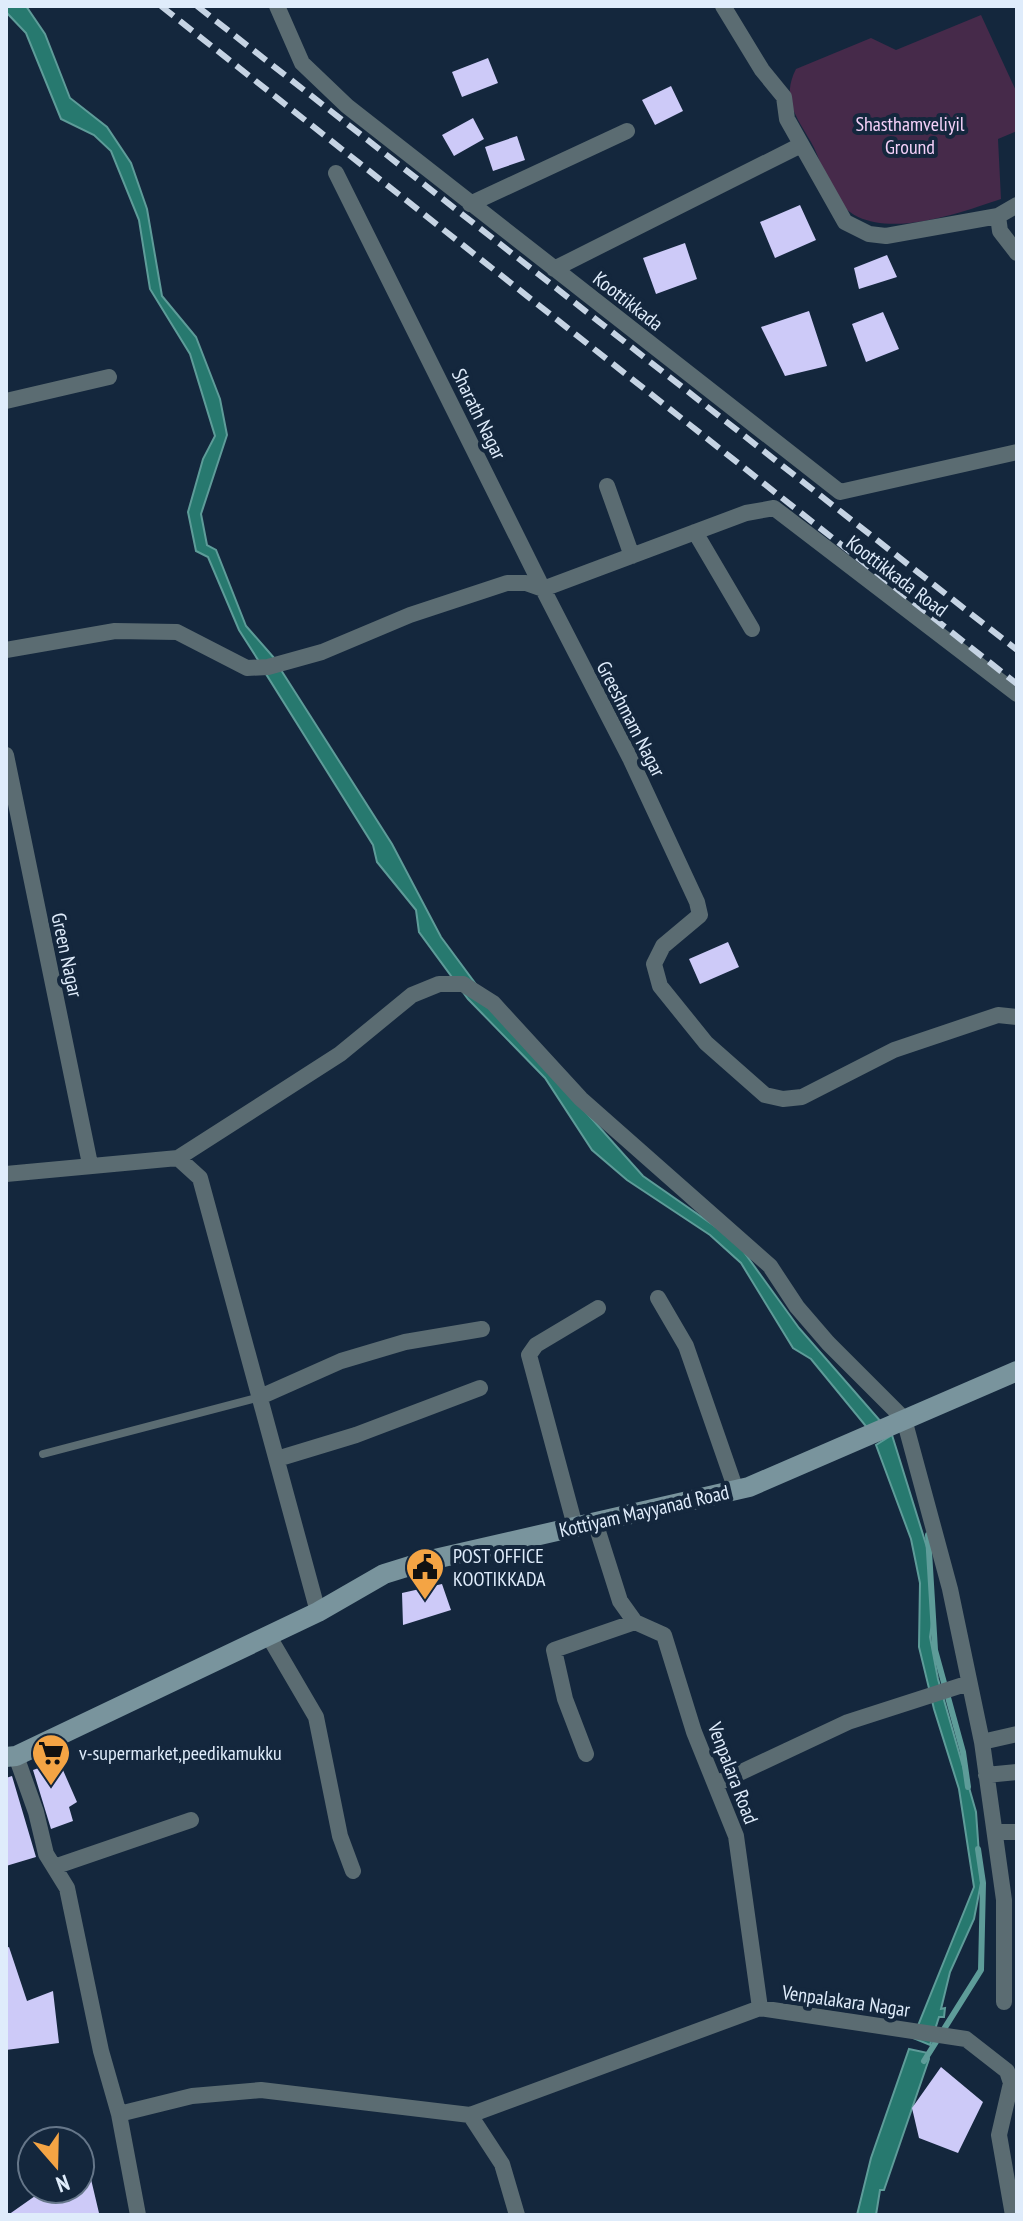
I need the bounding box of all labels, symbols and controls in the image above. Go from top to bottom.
park label: Shasthamveliyil Ground [856,111,965,160]
street label: Koottikkada [588,266,668,336]
street label: Sharath Nagar [446,364,512,464]
street label: Koottikkada Road [841,529,953,623]
street label: Greeshmam Nagar [591,657,672,782]
street label: Green Nagar [45,910,89,1000]
street label: Kottiyam Mayyanad Road [556,1479,732,1543]
place label: POST OFFICE KOOTIKKADA [453,1543,546,1592]
public building icon: POST OFFICE KOOTIKKADA [404,1546,446,1601]
street label: Venpalara Road [701,1718,764,1827]
supermarket icon: v-supermarket,peedikamukku [30,1732,72,1787]
place label: v-supermarket,peedikamukku [79,1740,282,1766]
street label: Venpalakara Nagar [779,1979,912,2023]
north arrow [16,2125,96,2205]
text: N [52,2169,73,2199]

